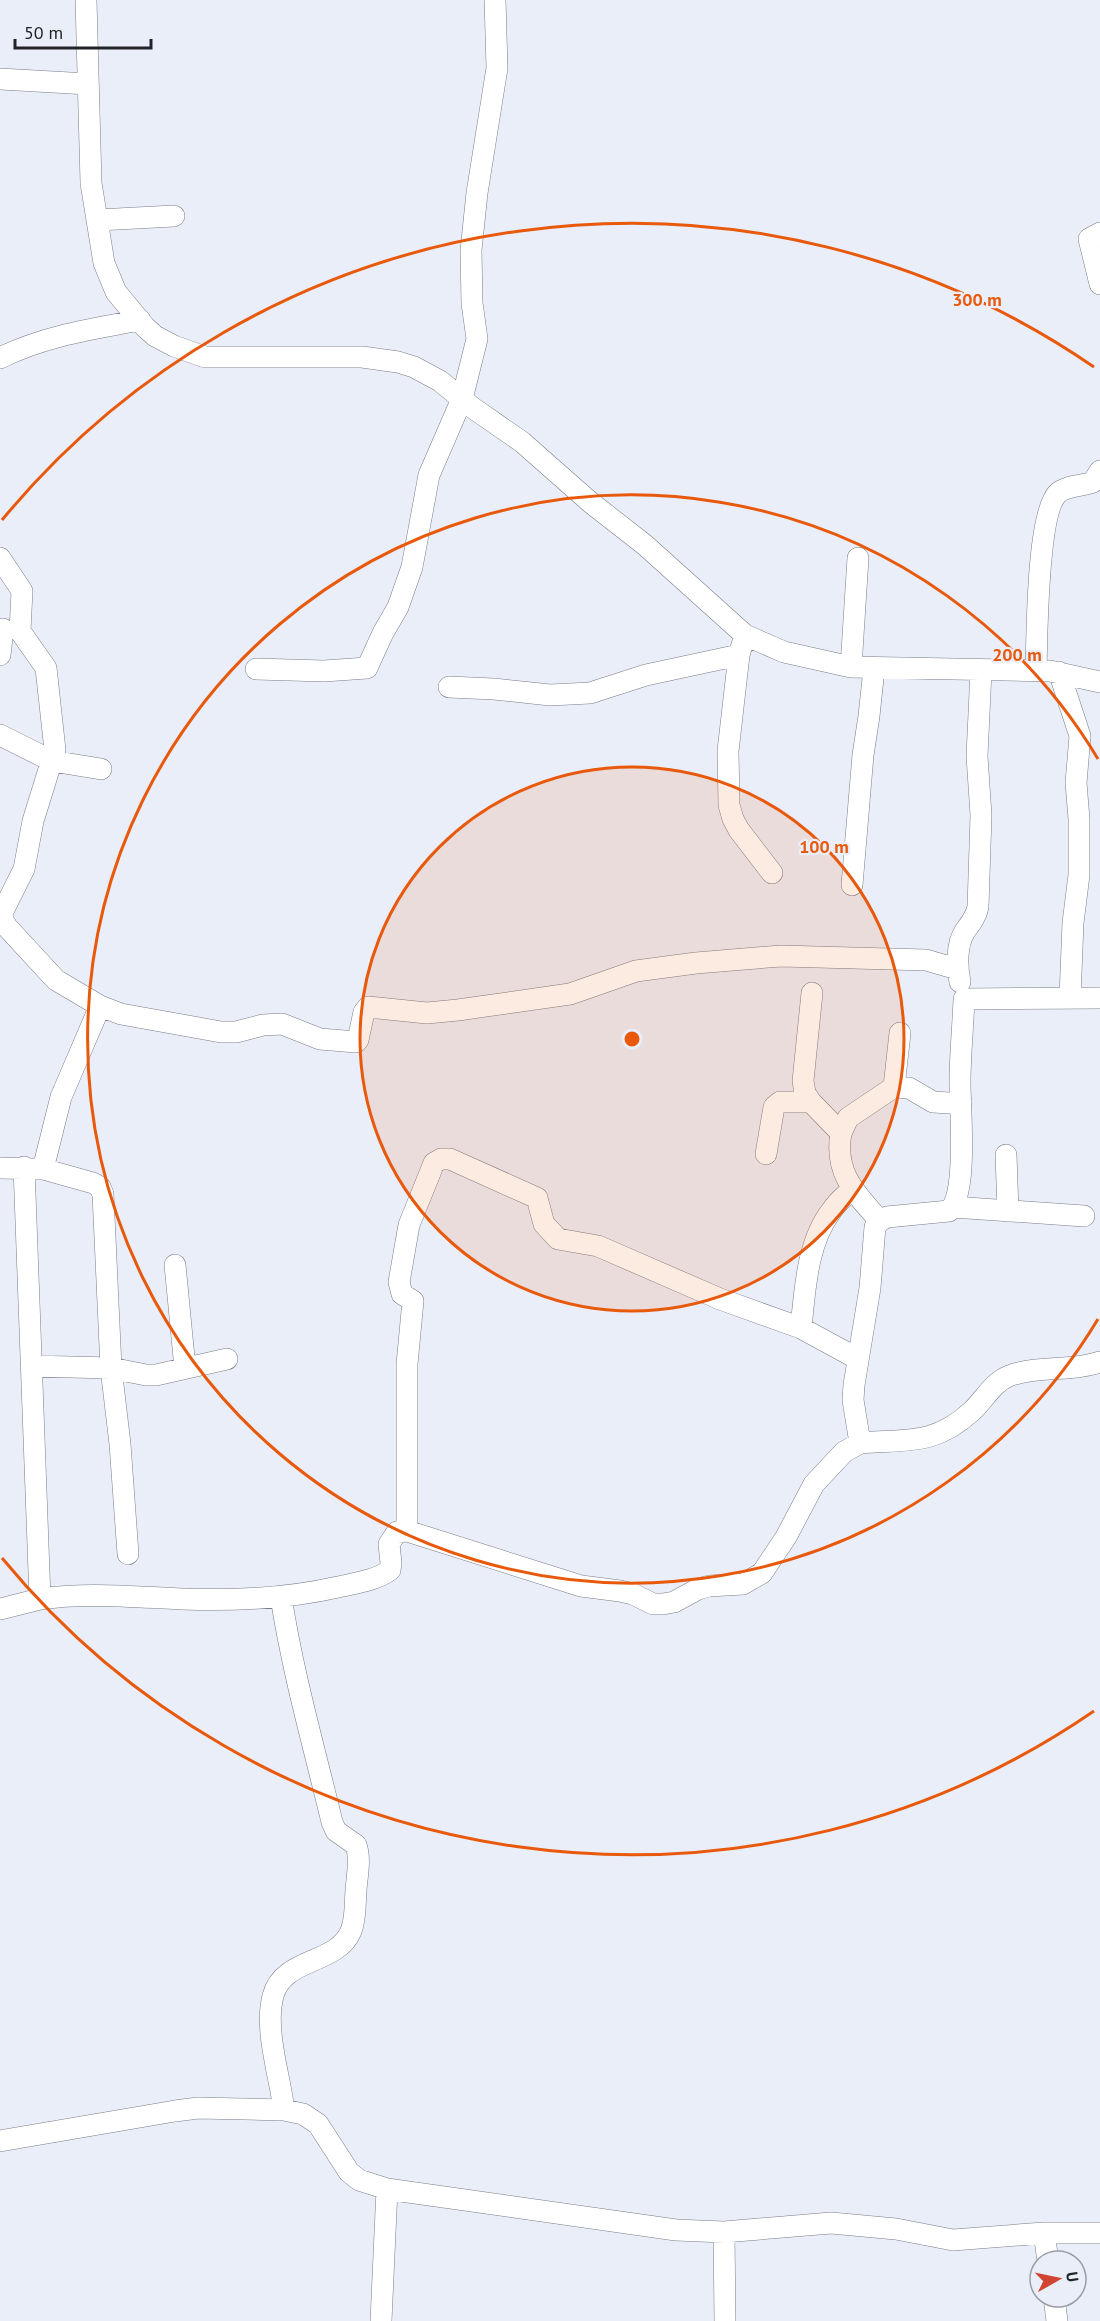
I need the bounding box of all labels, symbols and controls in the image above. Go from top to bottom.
scale bar [15,12,152,50]
text: 50 m [24,21,63,44]
text: 300 m [952,288,1002,311]
text: 200 m [992,643,1042,666]
text: 100 m [799,835,849,858]
centre of rings [622,1029,642,1049]
north arrow [1028,2249,1088,2309]
text: U [1062,2270,1083,2283]

